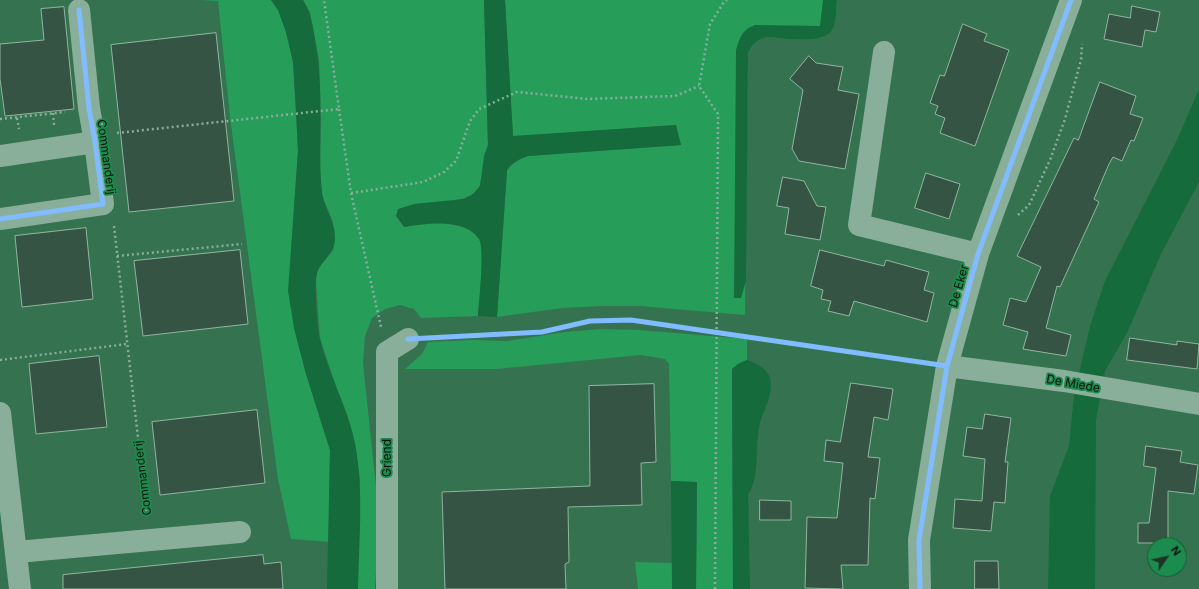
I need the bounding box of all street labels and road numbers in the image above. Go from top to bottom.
street label: Commanderij [94,119,118,195]
street label: De Eker [946,263,972,309]
street label: De Miede [1045,372,1101,396]
street label: Griend [380,439,394,477]
street label: Commanderij [131,440,155,516]

